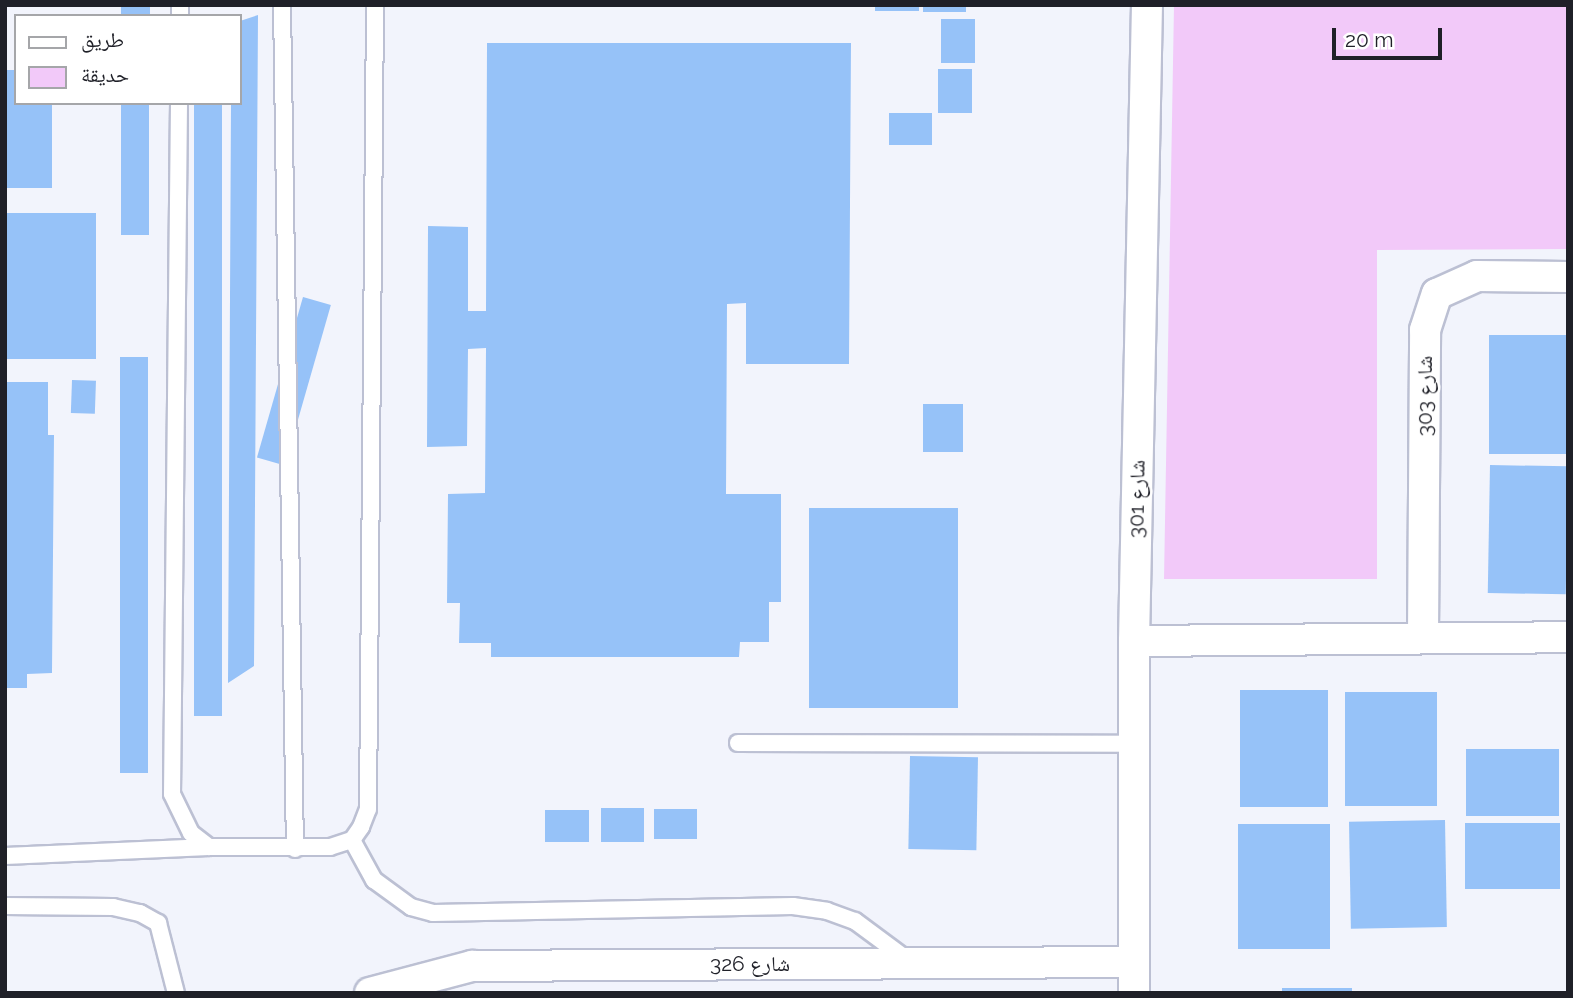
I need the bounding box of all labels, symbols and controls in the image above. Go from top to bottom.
legend [14,14,242,105]
scale bar [1335,14,1445,58]
text: طريق [81,27,124,52]
text: 20 m [1345,27,1393,52]
text: حديقة [81,62,129,87]
street label: شارع 303 [1412,356,1438,436]
street label: شارع 301 [1124,460,1150,538]
street label: شارع 326 [710,951,790,977]

